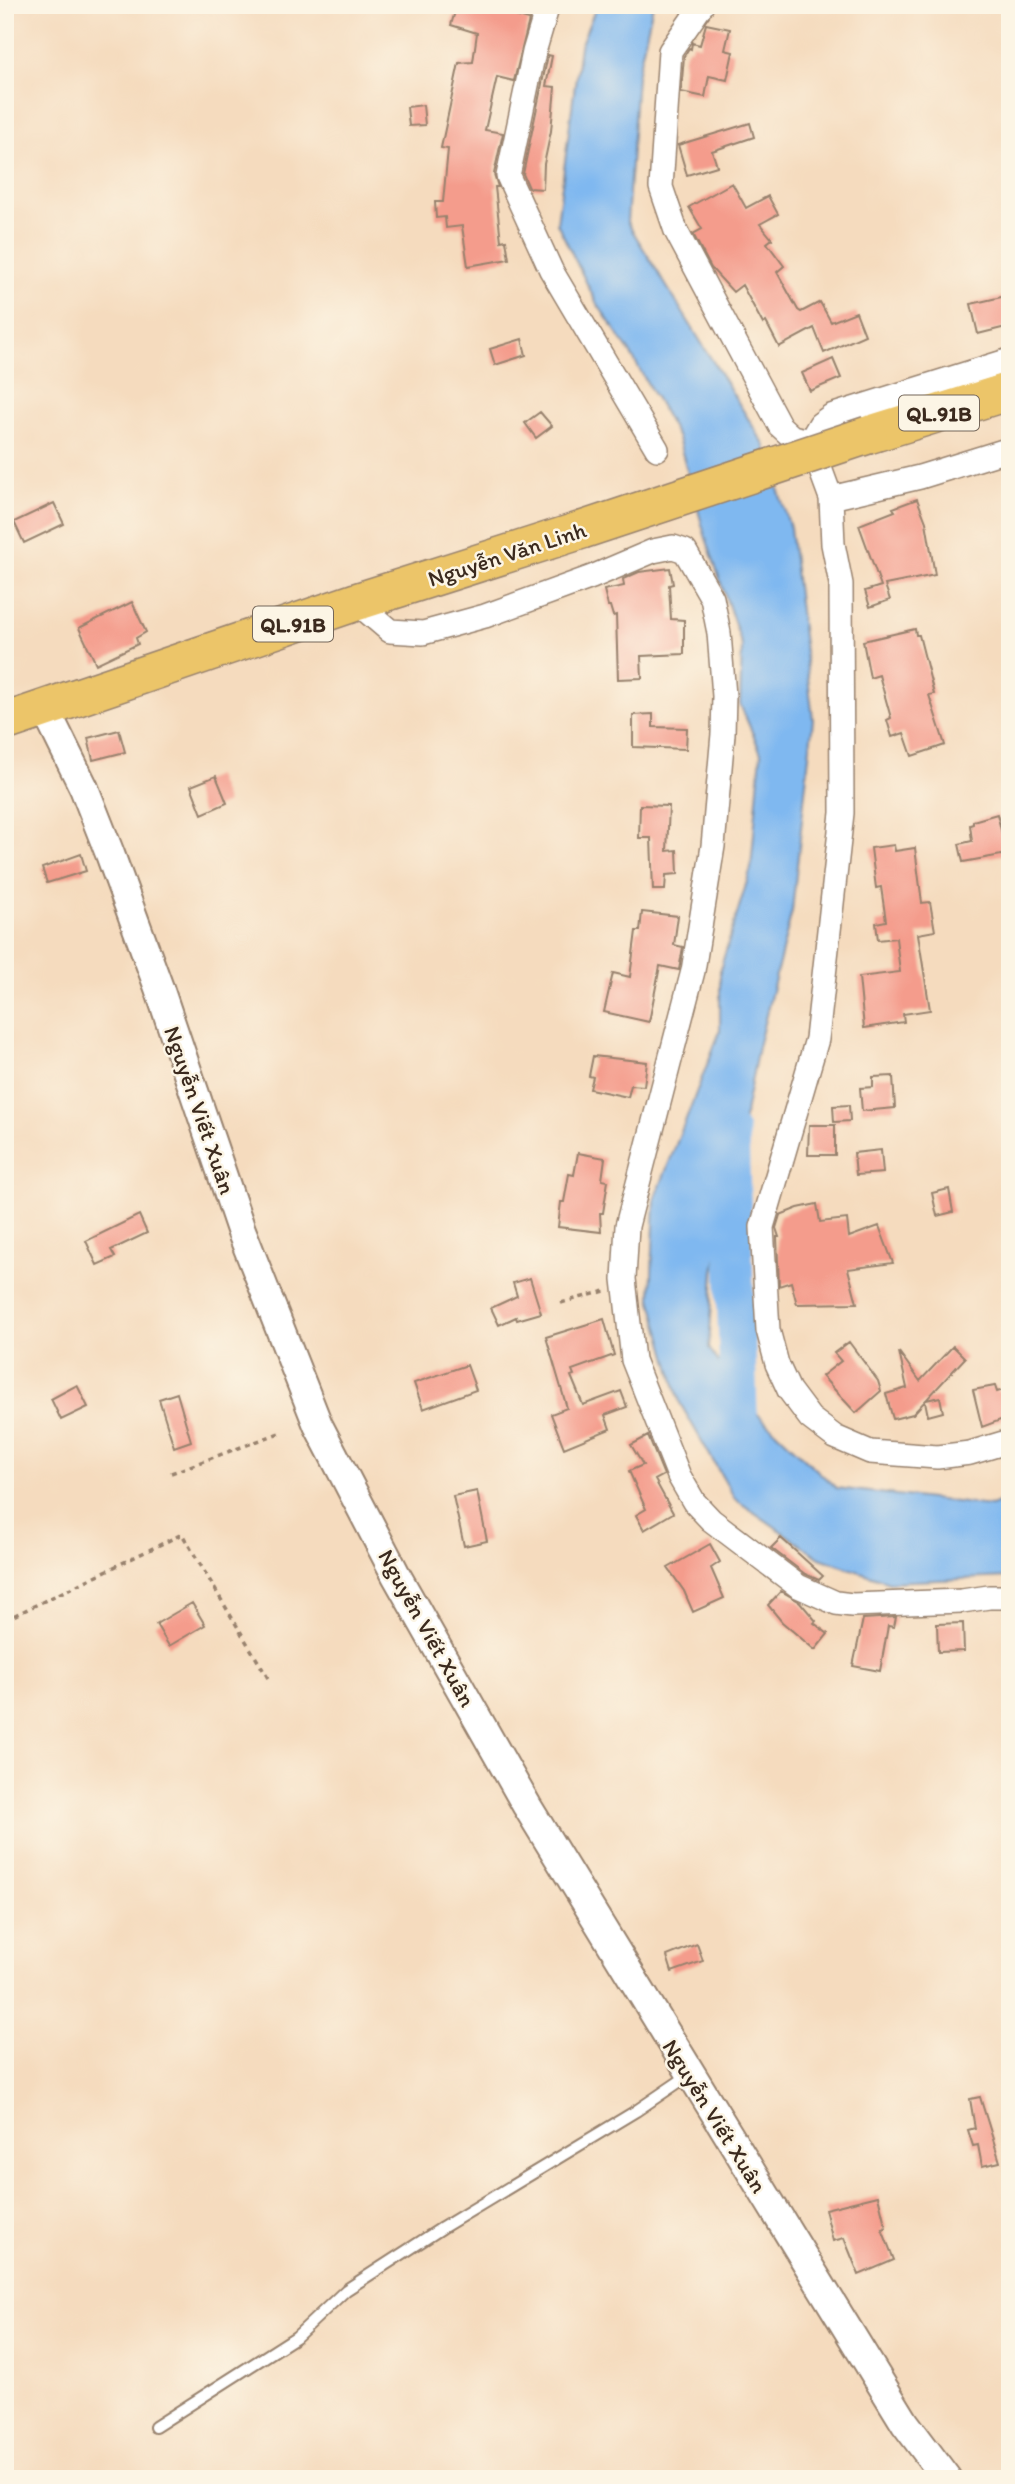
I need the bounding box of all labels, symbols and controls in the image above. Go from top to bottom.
road number: QL.91B [899,396,979,430]
street label: Nguyễn Văn Linh [424,515,590,593]
road number: QL.91B [253,606,333,642]
street label: Nguyễn Viết Xuân [158,1022,242,1198]
street label: Nguyễn Viết Xuân [372,1544,482,1712]
street label: Nguyễn Viết Xuân [657,2034,773,2198]

